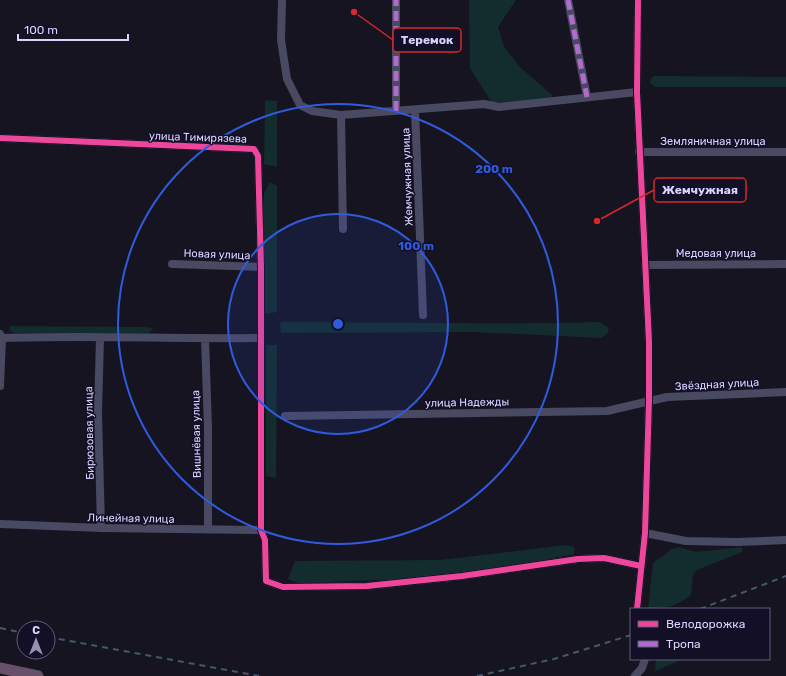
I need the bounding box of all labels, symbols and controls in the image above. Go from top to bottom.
scale bar [18,16,128,42]
text: 100 m [24,23,58,37]
callout: Теремок [393,28,461,52]
text: Теремок [401,33,454,47]
street label: Жемчужная улица [399,128,416,226]
street label: улица Тимирязева [149,129,247,146]
street label: Земляничная улица [660,135,766,148]
text: 200 m [475,162,513,176]
callout: Жемчужная [654,178,746,202]
text: Жемчужная [662,183,738,197]
text: 100 m [398,239,434,253]
street label: Новая улица [183,247,251,262]
street label: Медовая улица [676,247,756,260]
centre of rings [331,317,345,331]
street label: Звёздная улица [674,376,760,393]
street label: Бирюзовая улица [82,386,97,480]
street label: Вишнёвая улица [189,390,204,478]
street label: улица Надежды [425,395,509,410]
street label: Линейная улица [87,511,175,526]
legend [630,608,770,660]
text: Велодорожка [666,617,745,631]
north arrow [16,620,56,660]
text: С [32,624,40,637]
text: Тропа [666,637,701,651]

